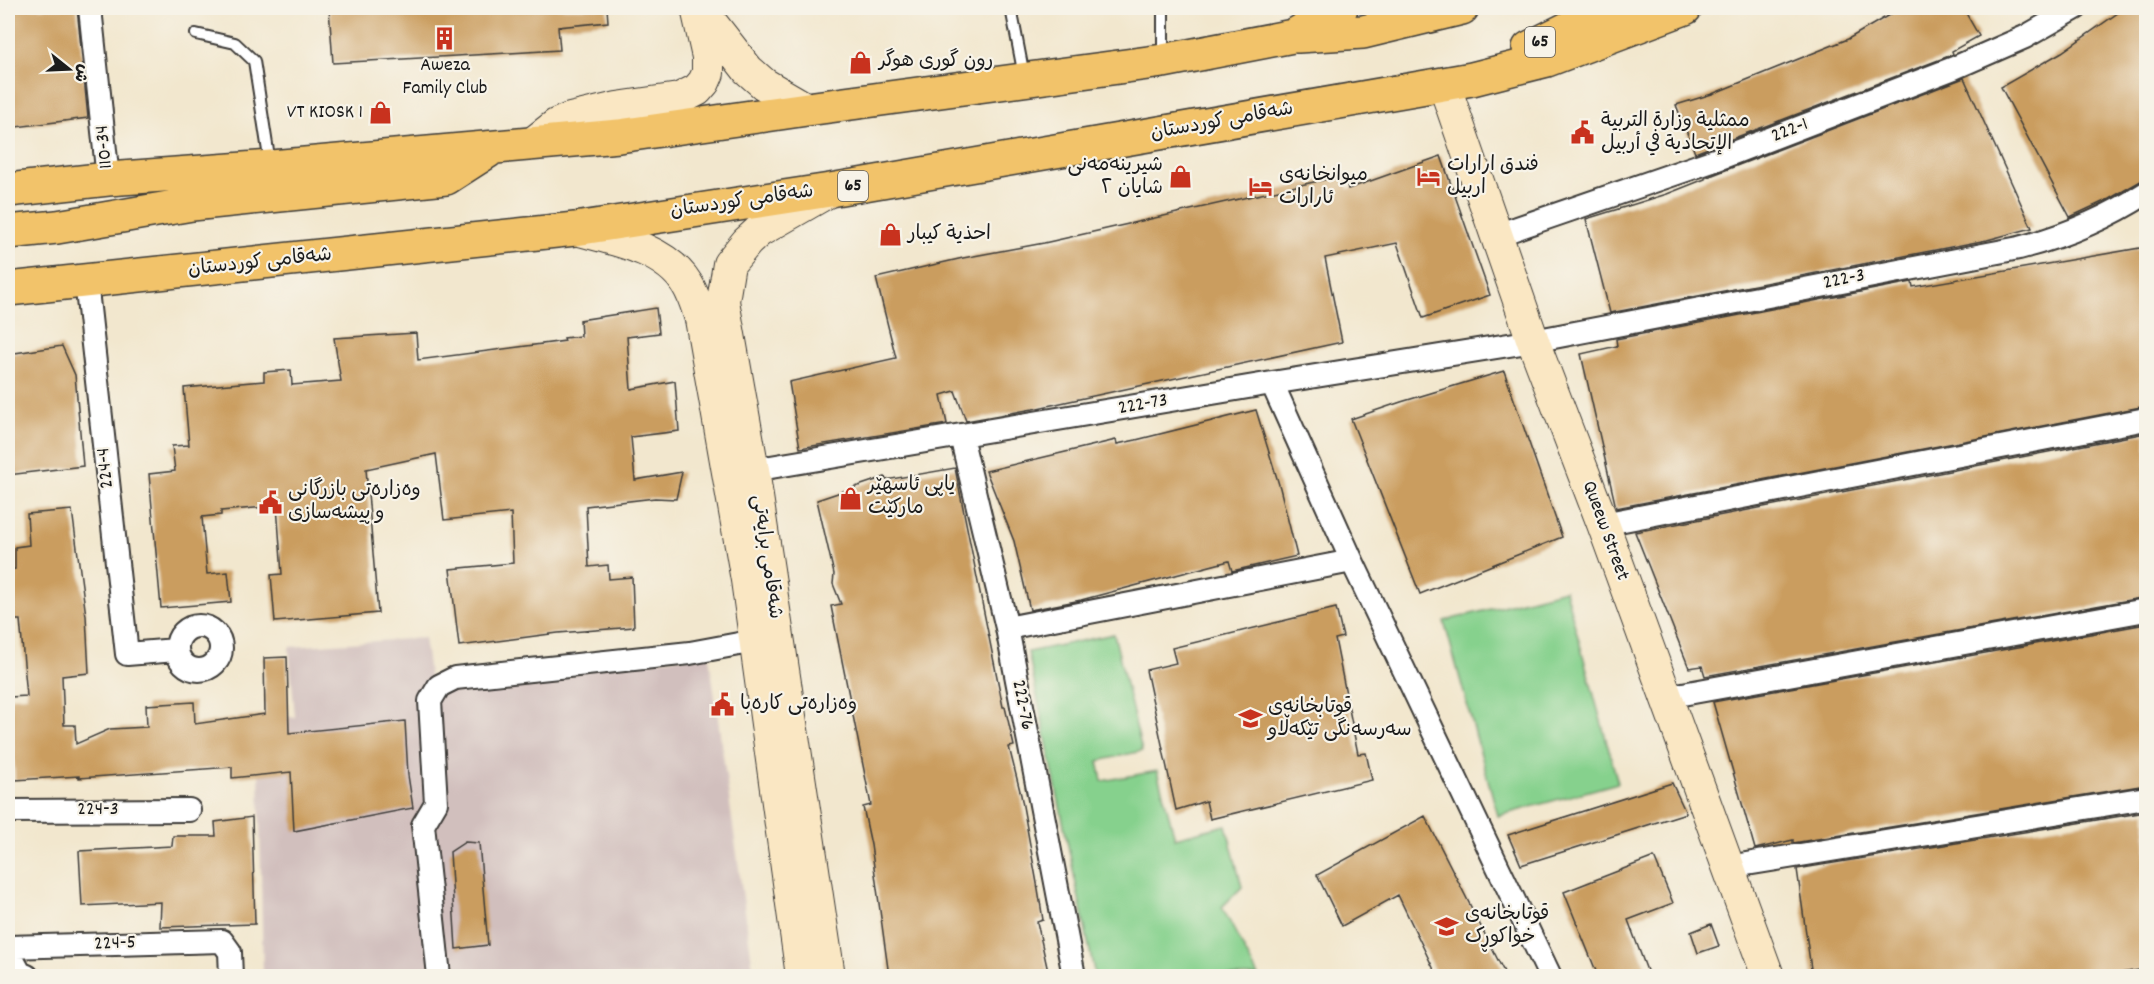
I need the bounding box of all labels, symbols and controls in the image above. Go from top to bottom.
building icon: Aweza Family Club [432,26,458,52]
road number: 65 [1525,27,1555,57]
north arrow [39,39,99,99]
place label: رون گوری هوگر [877,48,993,76]
shop icon: رون گوری هوگر [848,49,874,75]
place label: Aweza Family Club [402,52,488,103]
text: ش [67,61,95,85]
street label: شەقامی کوردستان [1148,96,1296,148]
place label: VT KIOSK 1 [287,99,363,127]
shop icon: VT KIOSK 1 [368,100,394,126]
place label: ممثلية وزارة التربية الإتحادية في أربيل [1601,108,1750,159]
street label: 222-1 [1768,111,1812,151]
public building icon: ممثلية وزارة التربية الإتحادية في أربيل [1570,120,1596,146]
street label: 110-34 [89,124,121,170]
place label: شیرینەمەنی شایان ٢ [1067,152,1163,203]
place label: فندق ارارات اربيل [1447,152,1539,203]
place label: میوانخانەی ئارارات [1279,162,1368,213]
shop icon: شیرینەمەنی شایان ٢ [1168,164,1194,190]
hotel icon: فندق ارارات اربيل [1416,164,1442,190]
road number: 65 [838,171,868,201]
hotel icon: میوانخانەی ئارارات [1248,174,1274,200]
street label: شەقامی کوردستان [668,178,816,226]
place label: احذية كيبار [906,221,991,249]
shop icon: احذية كيبار [877,222,903,248]
street label: شەقامی کوردستان [187,242,333,284]
street label: 222-3 [1821,262,1867,298]
street label: 222-73 [1116,387,1170,423]
street label: 224-4 [90,446,122,490]
place label: ياپی ئاسهێر مارکێت [866,472,955,523]
place label: وەزارەتی بازرگانی و پیشەسازی [288,477,421,528]
street label: Queew Street [1574,477,1636,585]
shop icon: ياپی ئاسهێر مارکێت [837,485,863,511]
public building icon: وەزارەتی بازرگانی و پیشەسازی [257,490,283,516]
street label: شەقامی برایەتی [743,493,789,621]
street label: 222-76 [1003,678,1041,732]
place label: وەزارەتی کارەبا [740,691,857,719]
public building icon: وەزارەتی کارەبا [709,692,735,718]
place label: قوتابخانەی سەرسەنگی تێکەڵاو [1266,694,1412,745]
school or university icon: قوتابخانەی سەرسەنگی تێکەڵاو [1237,706,1263,732]
street label: 224-3 [77,796,119,824]
place label: قوتابخانەی خواکوڕک [1465,901,1549,952]
school or university icon: قوتابخانەی خواکوڕک [1434,913,1460,939]
street label: 224-5 [94,929,136,959]

